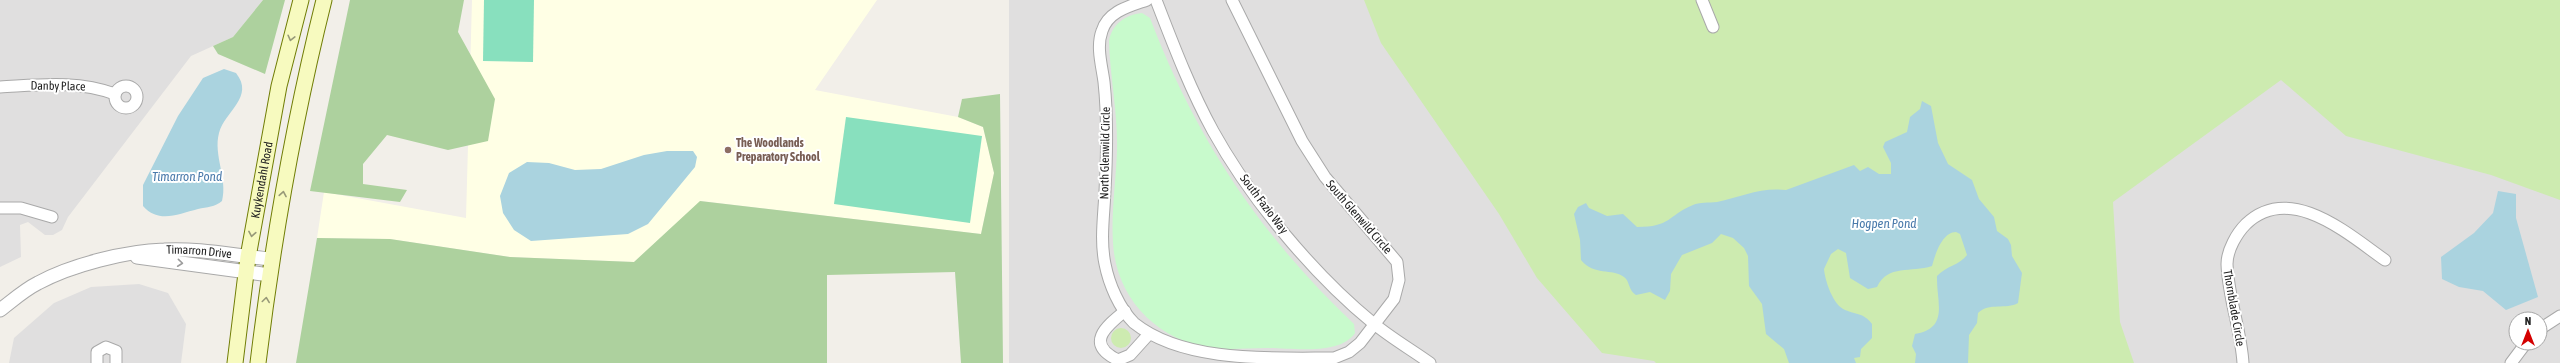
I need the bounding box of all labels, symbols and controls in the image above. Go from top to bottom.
one-way arrow [287,34,296,41]
street label: Danby Place [30,79,86,93]
street label: North Glenwild Circle [1097,107,1113,199]
place label: The Woodlands Preparatory School [736,136,821,164]
street label: Kuykendahl Road [248,141,276,220]
marker: The Woodlands Preparatory School [723,145,733,155]
water label: Timarron Pond [152,169,222,184]
street label: South Fazio Way [1237,172,1291,237]
street label: South Glenwild Circle [1323,177,1395,257]
one-way arrow [278,190,287,197]
water label: Hogpen Pond [1852,216,1916,231]
one-way arrow [249,231,257,237]
street label: Timarron Drive [166,243,233,261]
one-way arrow [177,259,183,268]
street label: Thornblade Circle [2220,269,2248,347]
one-way arrow [261,297,270,303]
north arrow [2508,311,2548,351]
text: N [2525,315,2531,327]

